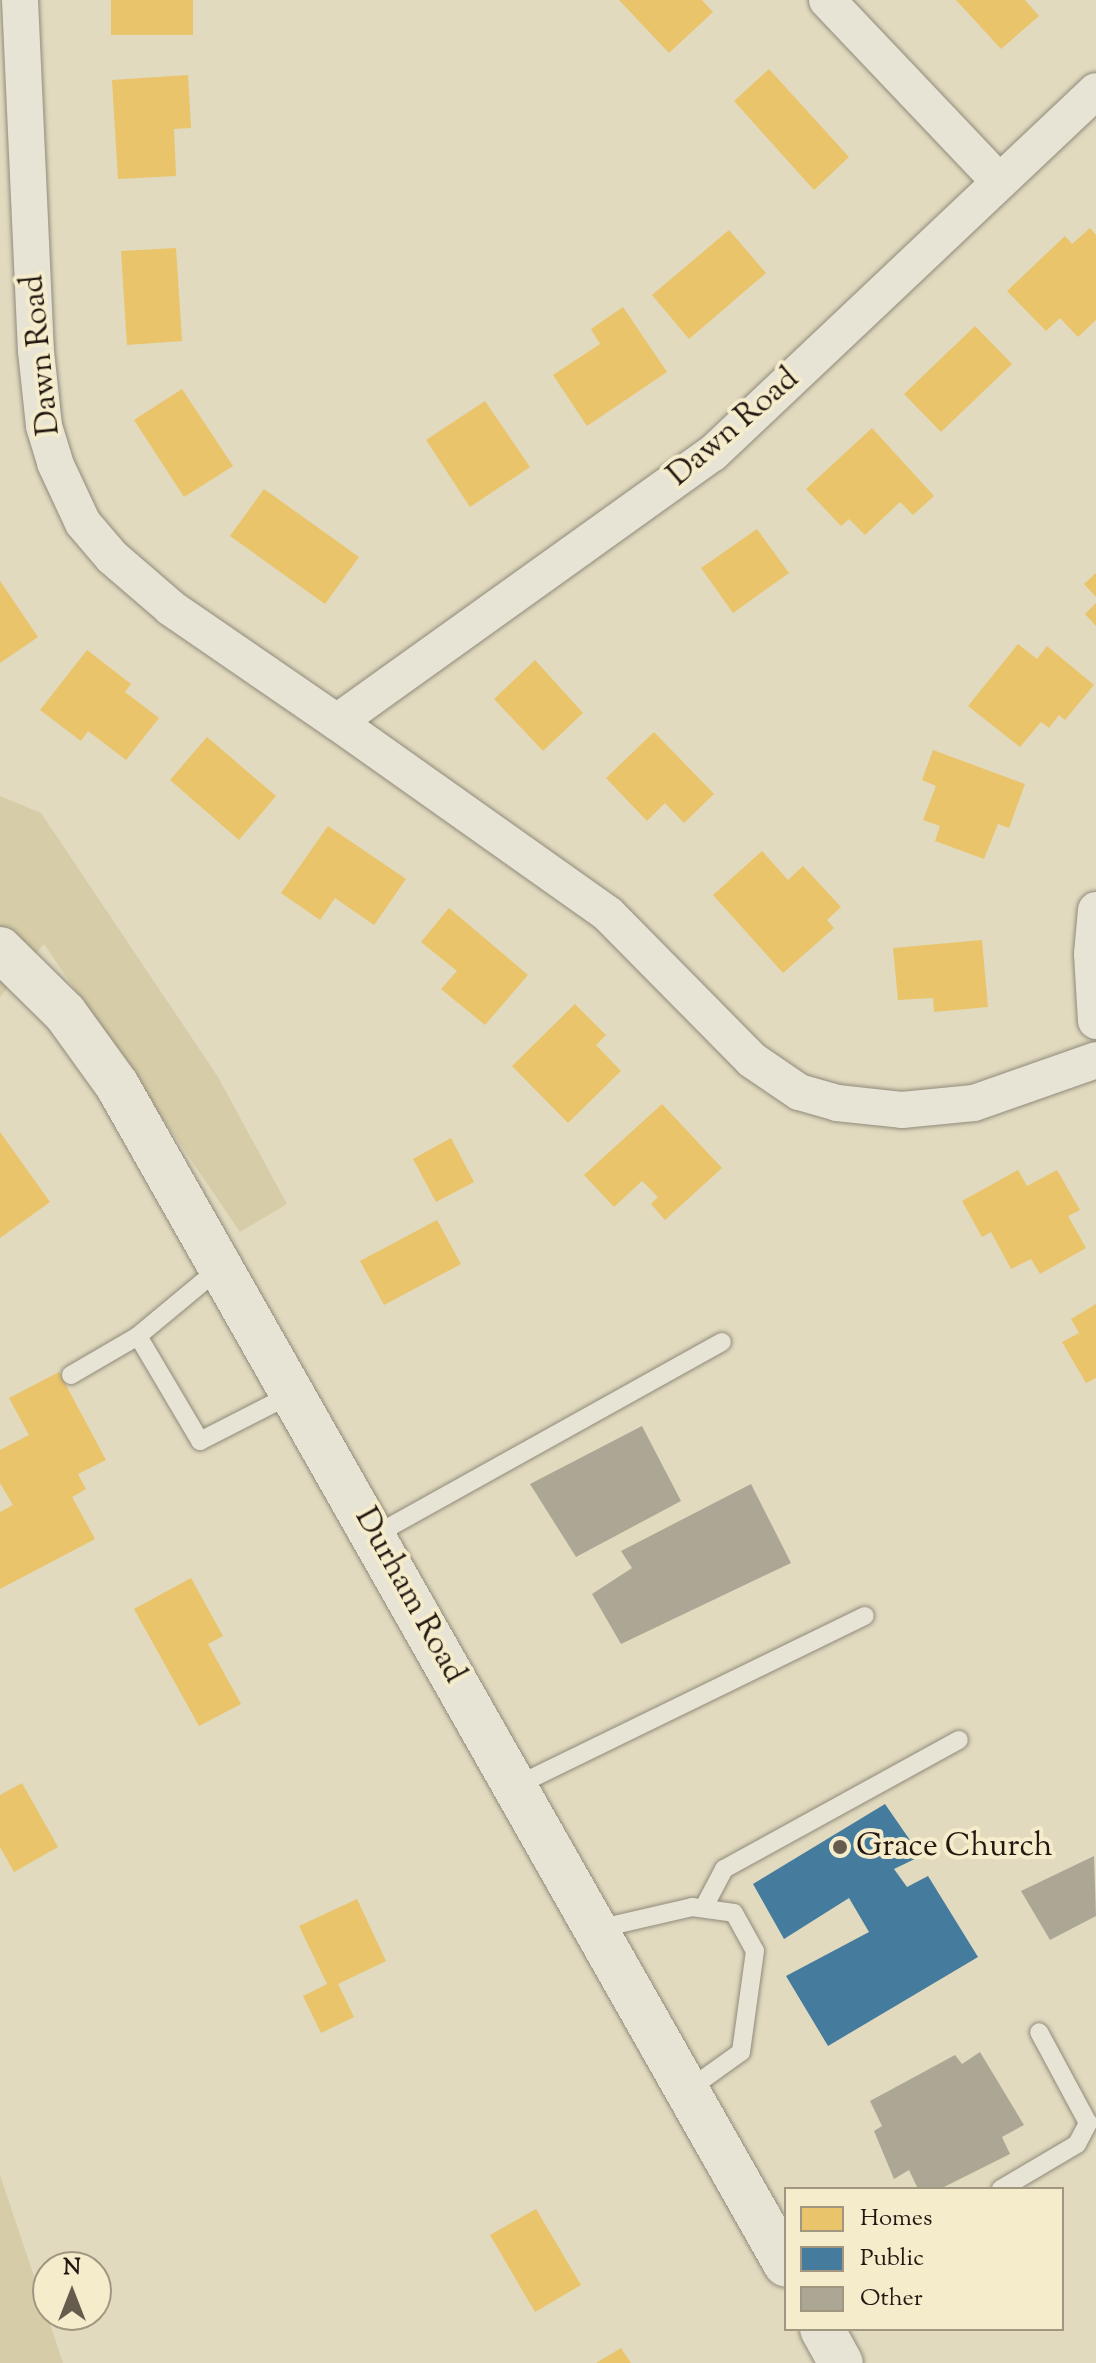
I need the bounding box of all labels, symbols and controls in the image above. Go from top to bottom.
street label: Dawn Road [14,273,70,437]
street label: Dawn Road [661,361,807,495]
street label: Durham Road [345,1502,473,1690]
place label: Grace Church [856,1828,1052,1866]
marker: Grace Church [831,1838,849,1856]
legend [784,2187,1064,2331]
text: Homes [860,2202,932,2236]
text: Public [860,2242,924,2276]
north arrow [32,2251,112,2331]
text: N [63,2253,81,2285]
text: Other [860,2282,923,2316]

